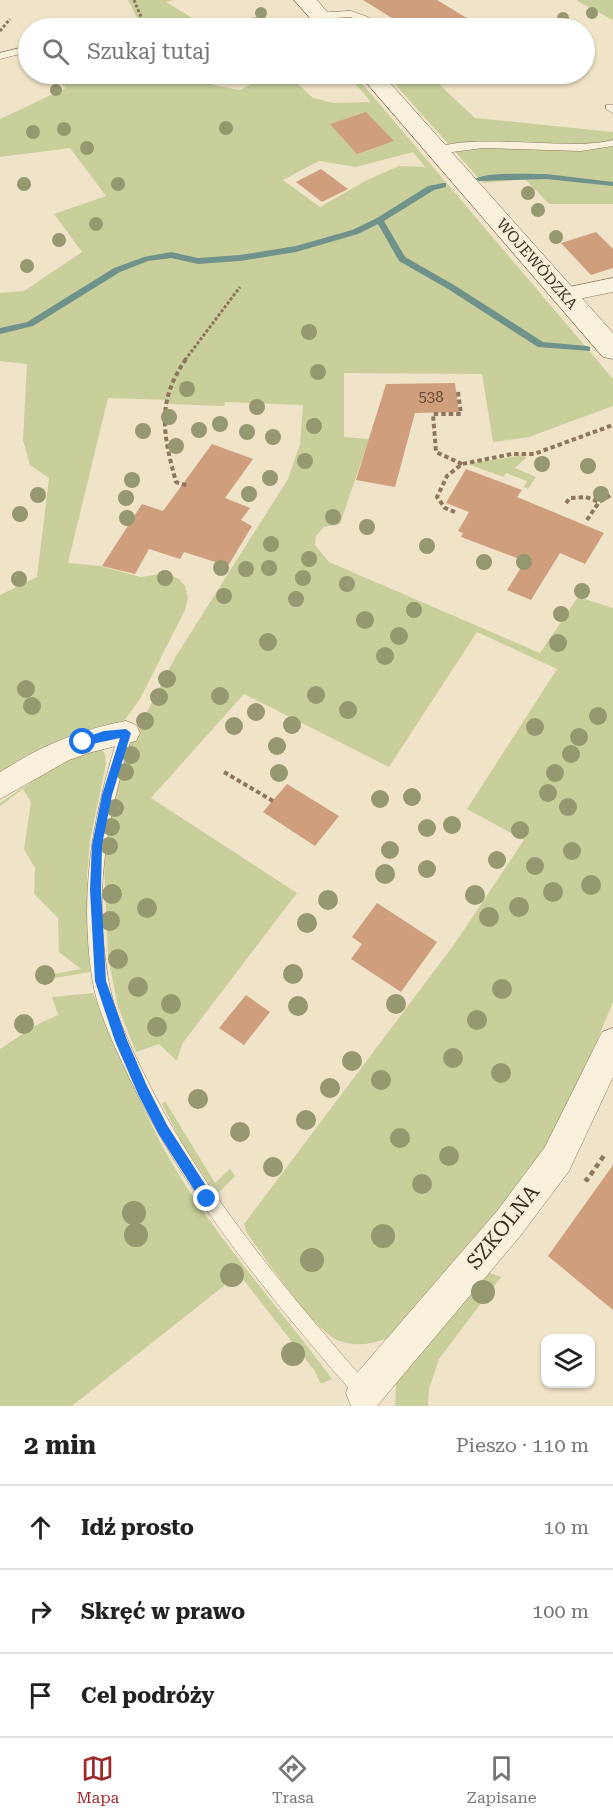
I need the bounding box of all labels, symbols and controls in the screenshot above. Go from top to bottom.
search box [18,18,595,84]
icon: search [39,35,72,68]
text: Szukaj tutaj [87,39,211,64]
street label: WOJEWÓDZKA [493,214,582,313]
house number: 538 [418,388,444,406]
route start [69,728,95,754]
street label: SZKOLNA [462,1180,544,1274]
route end [193,1185,219,1211]
map controls [541,1334,595,1388]
button: layers [541,1334,595,1388]
text: 2 min [24,1430,96,1460]
text: Pieszo · 110 m [456,1433,589,1457]
icon: ahead [24,1511,57,1544]
text: Idź prosto [81,1515,194,1540]
text: 10 m [543,1515,589,1539]
icon: right [24,1595,57,1628]
text: Skręć w prawo [81,1599,245,1624]
text: 100 m [532,1599,589,1623]
icon: arrive [24,1679,57,1712]
text: Cel podróży [81,1683,215,1708]
tab: Mapa [76,1752,119,1807]
tab: Trasa [272,1752,314,1807]
tab: Zapisane [467,1752,537,1807]

